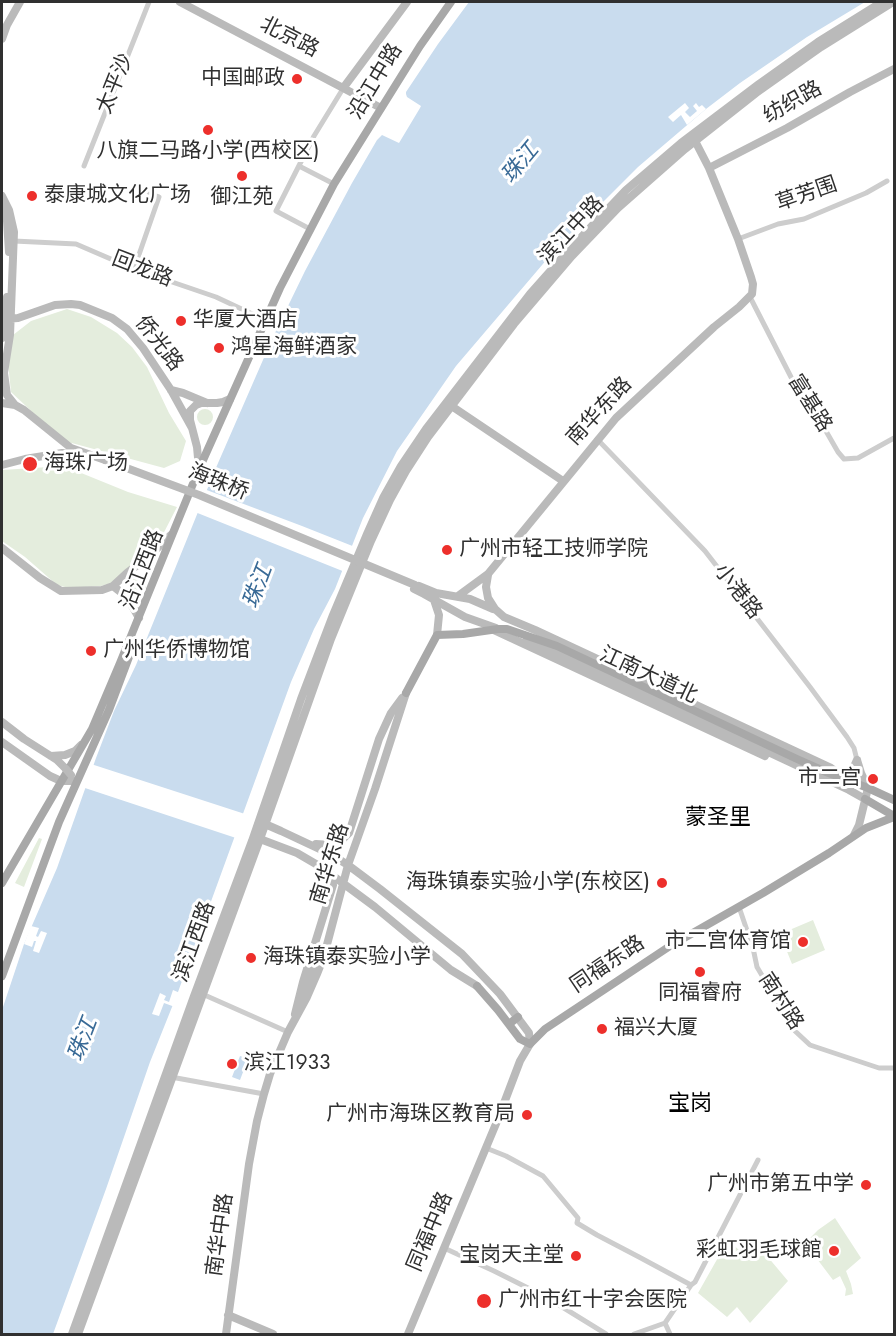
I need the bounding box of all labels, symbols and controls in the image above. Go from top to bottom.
street label: 北京路 [255,12,323,64]
street label: 沿江中路 [344,40,408,124]
street label: 太平沙 [93,50,139,118]
place label: 中国邮政 [201,66,285,92]
marker: 中国邮政 [290,72,304,86]
street label: 纺织路 [759,77,827,129]
marker: 八旗二马路小学(西校区) [201,123,215,137]
place label: 八旗二马路小学(西校区) [96,139,320,165]
water label: 珠江 [497,139,545,189]
marker: 御江苑 [235,169,249,183]
street label: 草芳围 [773,173,841,217]
place label: 泰康城文化广场 [44,183,191,209]
place label: 御江苑 [211,185,273,211]
marker: 泰康城文化广场 [25,189,39,203]
street label: 滨江中路 [534,192,610,270]
street label: 回龙路 [108,247,176,293]
place label: 华厦大酒店 [193,308,298,334]
street label: 侨光路 [129,311,187,377]
marker: 华厦大酒店 [174,314,188,328]
place label: 鸿星海鲜酒家 [231,335,357,361]
marker: 鸿星海鲜酒家 [212,341,226,355]
street label: 富基路 [782,371,836,437]
street label: 南华东路 [562,373,638,451]
place label: 海珠广场 [44,451,128,477]
marker: 海珠广场 [21,455,39,473]
street label: 海珠桥 [184,460,252,506]
street label: 沿江西路 [116,526,170,614]
place label: 广州市轻工技师学院 [459,537,648,563]
marker: 广州市轻工技师学院 [440,543,454,557]
street label: 小港路 [708,559,766,625]
water label: 珠江 [239,562,279,612]
place label: 广州华侨博物馆 [103,638,250,664]
street label: 江南大道北 [595,642,701,710]
marker: 广州华侨博物馆 [84,644,98,658]
place label: 市二宫 [798,766,861,792]
marker: 市二宫 [866,772,880,786]
district label: 蒙圣里 [685,806,751,832]
street label: 南华东路 [307,820,355,908]
place label: 海珠镇泰实验小学(东校区) [406,870,650,896]
marker: 海珠镇泰实验小学(东校区) [655,876,669,890]
street label: 滨江西路 [169,898,221,986]
place label: 市二宫体育馆 [665,929,791,955]
street label: 同福东路 [566,931,650,999]
marker: 市二宫体育馆 [796,935,810,949]
place label: 海珠镇泰实验小学 [263,945,431,971]
marker: 海珠镇泰实验小学 [244,951,258,965]
marker: 同福睿府 [693,965,707,979]
street label: 南村路 [752,969,808,1035]
place label: 同福睿府 [658,981,742,1007]
water label: 珠江 [64,1015,104,1065]
place label: 福兴大厦 [614,1016,698,1042]
marker: 福兴大厦 [595,1022,609,1036]
place label: 滨江1933 [244,1051,330,1077]
marker: 滨江1933 [225,1057,239,1071]
district label: 宝岗 [668,1092,712,1118]
place label: 广州市海珠区教育局 [326,1102,515,1128]
marker: 广州市海珠区教育局 [520,1108,534,1122]
place label: 广州市第五中学 [707,1172,854,1198]
marker: 广州市第五中学 [859,1178,873,1192]
street label: 同福中路 [403,1188,459,1276]
street label: 南华中路 [203,1192,239,1278]
place label: 彩虹羽毛球館 [696,1238,822,1264]
place label: 宝岗天主堂 [459,1243,564,1269]
marker: 彩虹羽毛球館 [827,1244,841,1258]
marker: 宝岗天主堂 [569,1249,583,1263]
place label: 广州市红十字会医院 [498,1288,687,1314]
marker: 广州市红十字会医院 [475,1292,493,1310]

